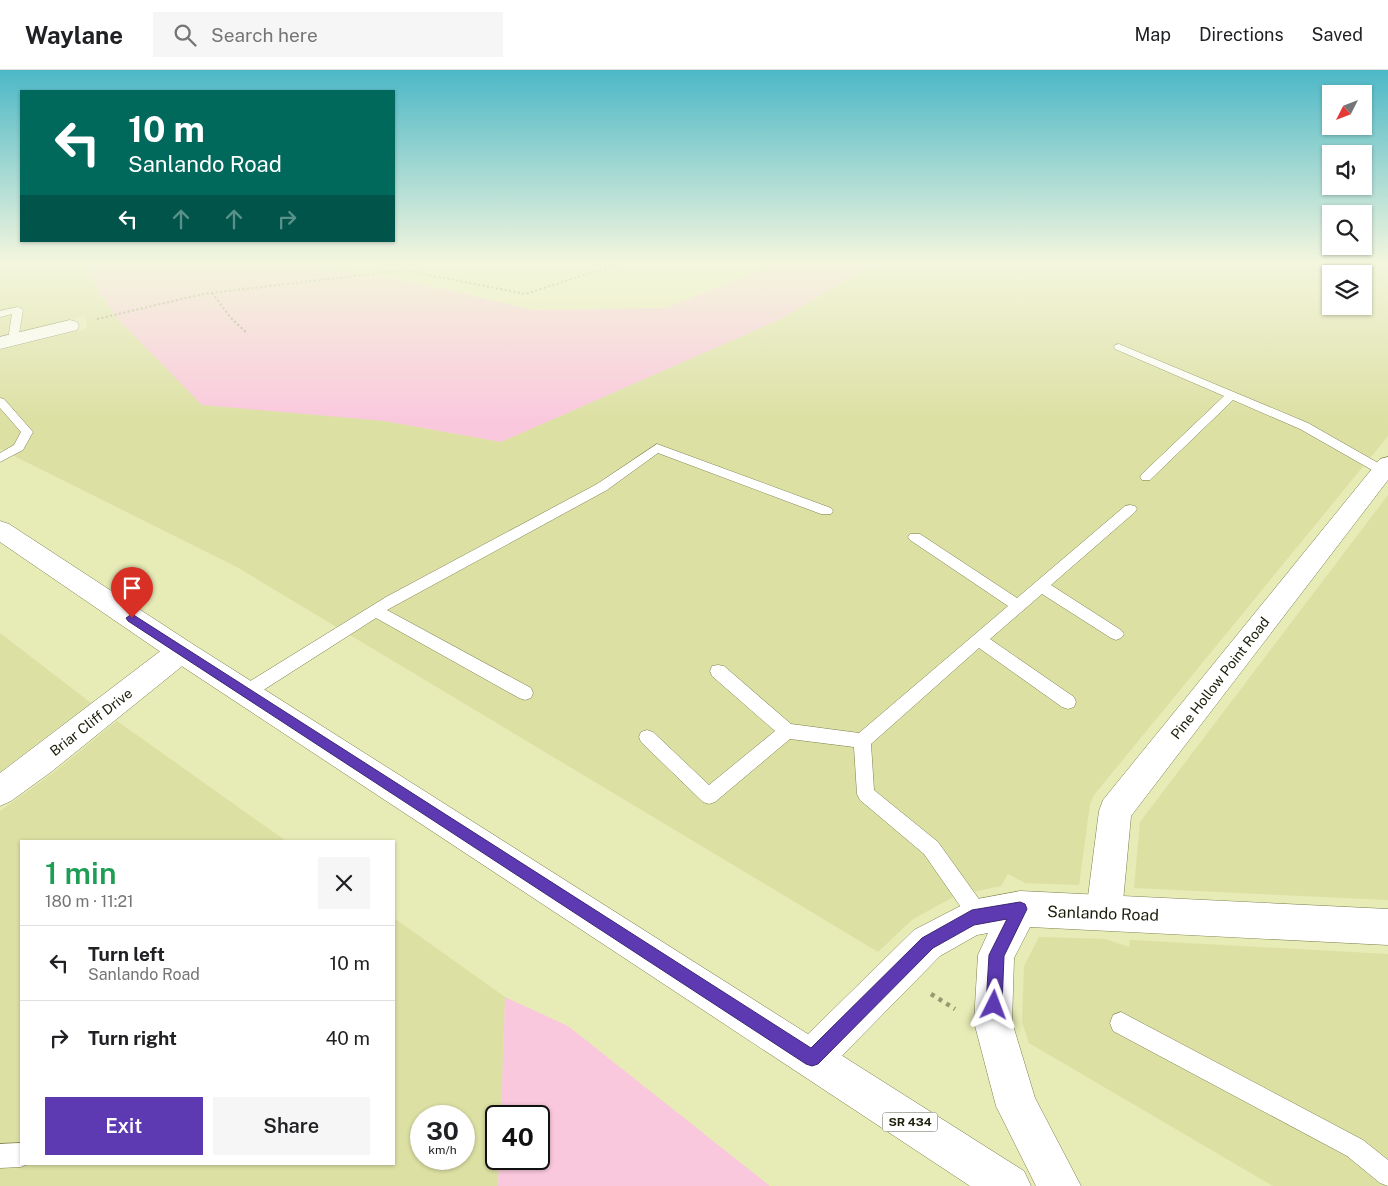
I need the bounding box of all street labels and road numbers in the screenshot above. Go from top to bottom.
street label: Pine Hollow Point Road [1167,614,1273,742]
street label: Briar Cliff Drive [47,685,135,759]
street label: Sanlando Road [1047,902,1159,925]
road number: SR 434 [882,1112,938,1132]

